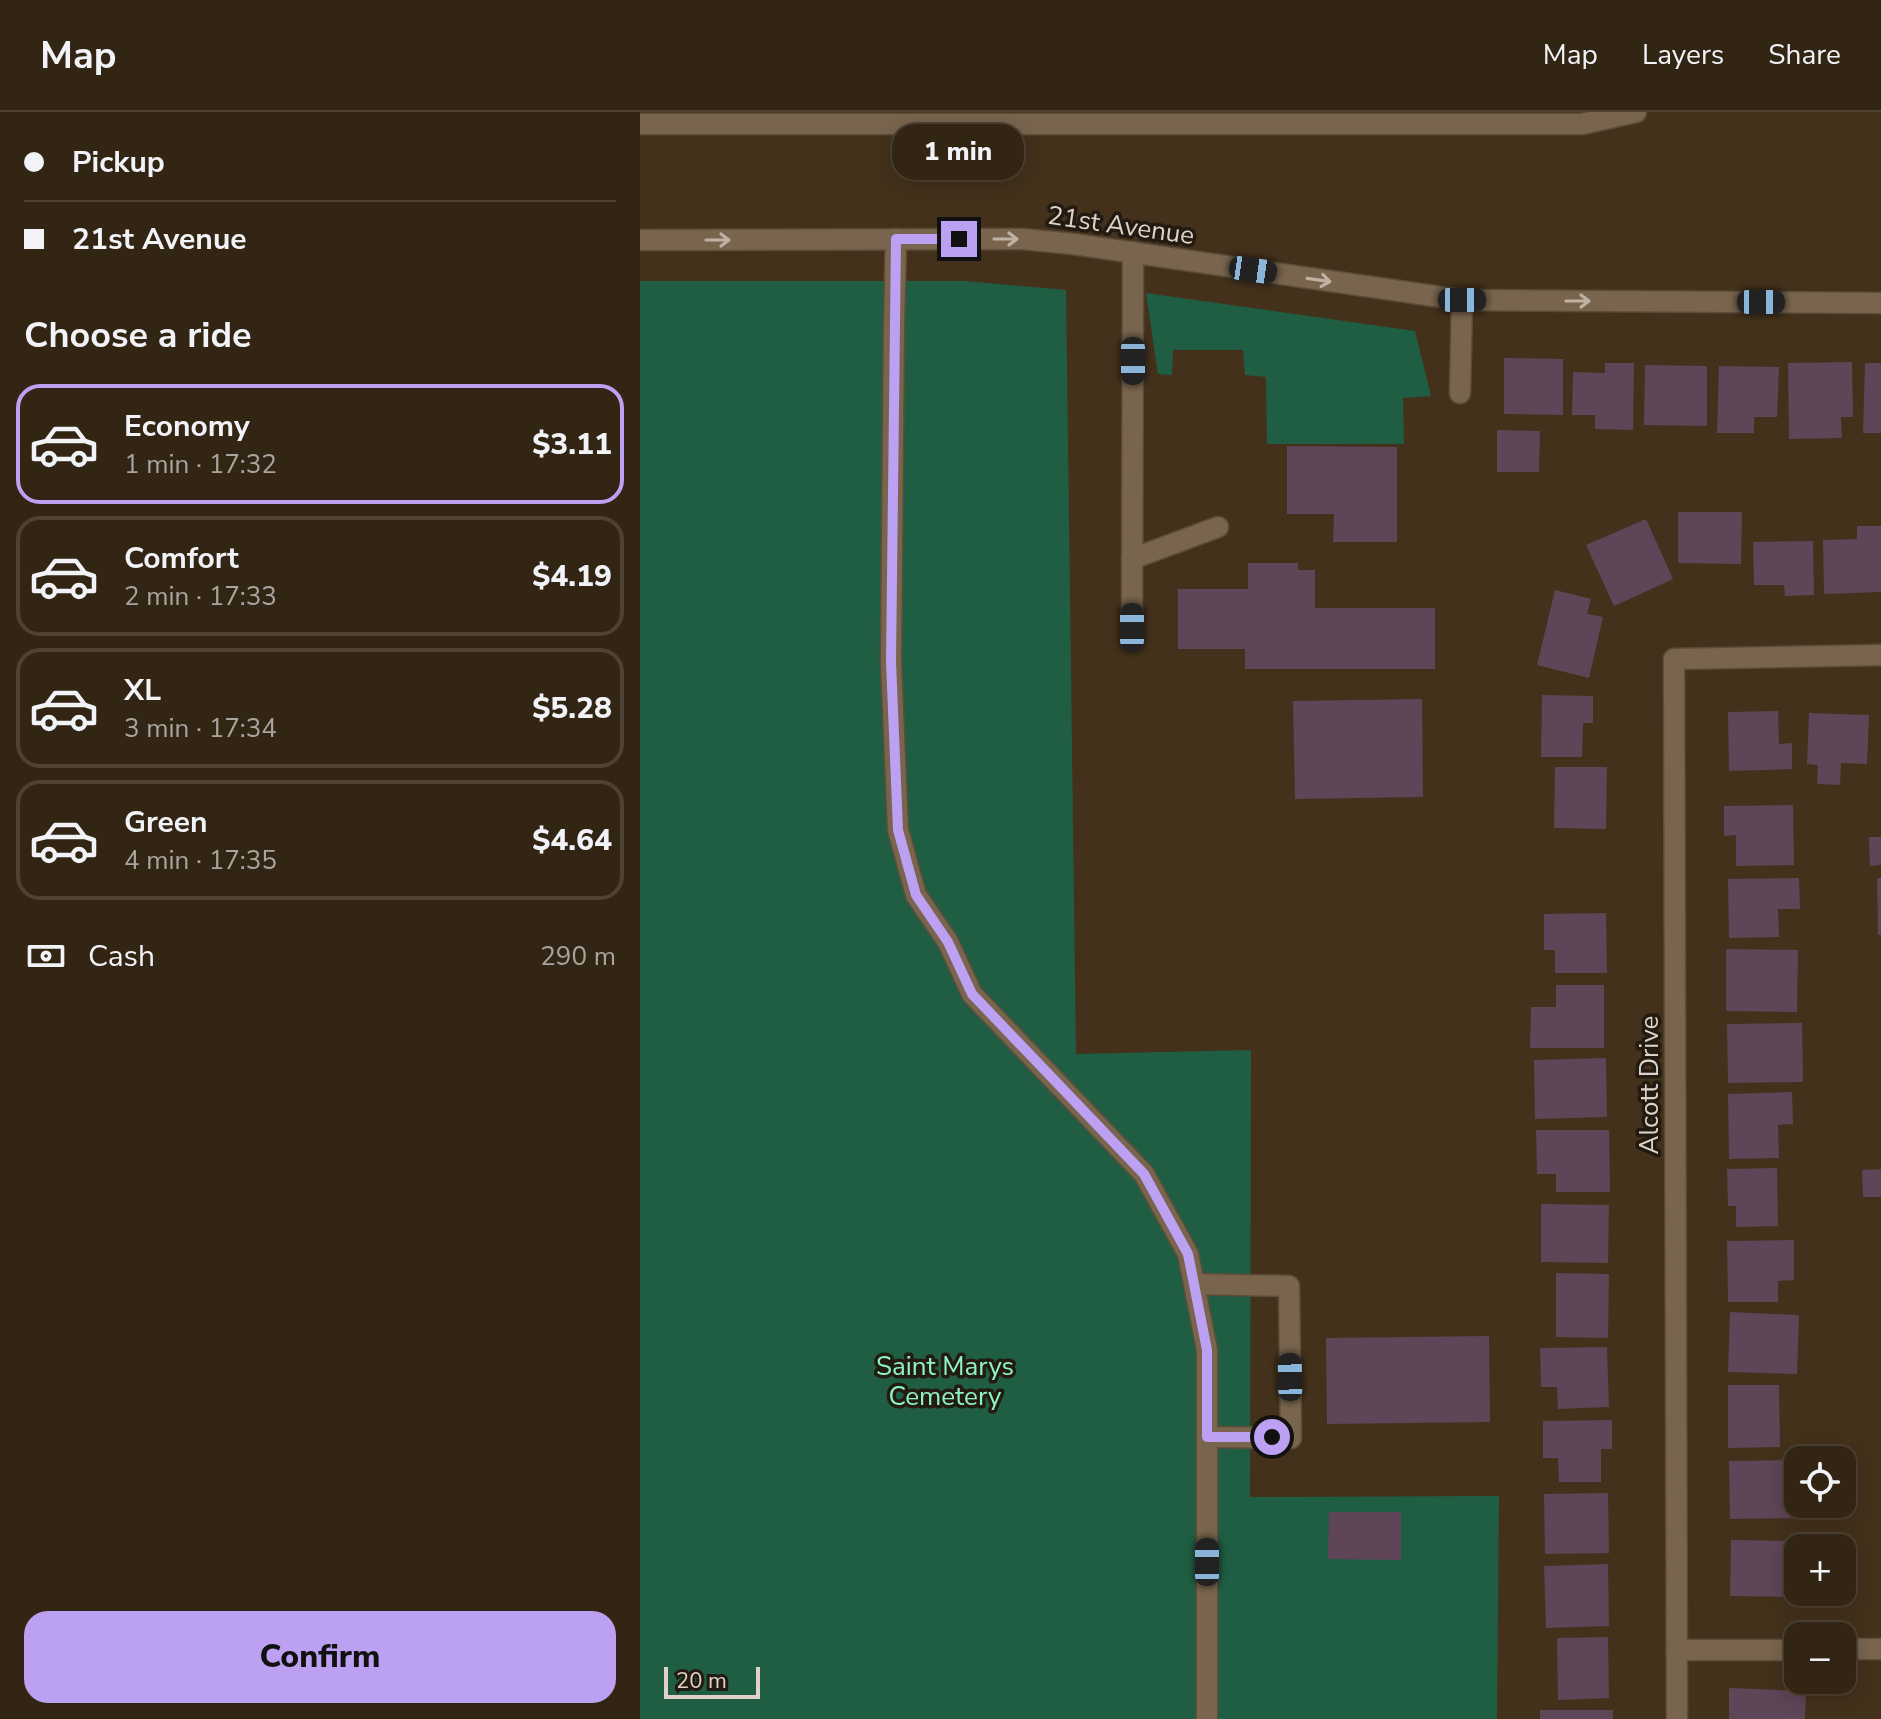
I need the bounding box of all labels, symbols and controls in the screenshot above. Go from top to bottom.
text: Map [40,30,117,81]
text: Map [1543,36,1598,74]
text: Layers [1642,36,1724,74]
text: Share [1768,36,1841,74]
callout: 1 min [893,123,1025,179]
text: 1 min [924,134,992,169]
text: Pickup [72,142,165,183]
street label: 21st Avenue [1045,198,1197,253]
text: 21st Avenue [72,219,247,260]
route end [941,221,977,257]
one-way arrow [992,231,1019,247]
one-way arrow [704,232,731,248]
car [1228,255,1278,285]
one-way arrow [1306,273,1331,288]
car [1438,288,1486,312]
car [1737,290,1785,314]
one-way arrow [1564,293,1591,309]
text: Choose a ride [24,311,252,360]
car [1121,337,1145,385]
text: Economy [124,406,250,447]
icon: car [28,408,100,480]
text: $3.11 [532,424,612,465]
text: 1 min · 17:32 [124,447,277,482]
text: Comfort [124,538,239,579]
icon: car [28,540,100,612]
text: $4.19 [532,556,612,597]
text: 2 min · 17:33 [124,579,277,614]
car [1120,603,1144,651]
text: XL [124,670,161,711]
icon: car [28,672,100,744]
text: $5.28 [532,688,612,729]
text: 3 min · 17:34 [124,711,277,746]
text: Green [124,802,208,843]
icon: car [28,804,100,876]
text: $4.64 [532,820,612,861]
text: 4 min · 17:35 [124,843,277,878]
icon: cash [24,934,68,978]
text: Cash [88,936,155,977]
text: 290 m [540,939,616,974]
street label: Alcott Drive [1632,1016,1667,1154]
park label: Saint Marys Cemetery [876,1349,1014,1414]
car [1278,1353,1302,1401]
route start [1254,1419,1290,1455]
map controls [1784,1446,1856,1694]
button: locate [1784,1446,1856,1518]
button: + [1784,1534,1856,1606]
car [1195,1538,1219,1586]
button: Confirm [24,1611,616,1703]
button: − [1784,1622,1856,1694]
scale bar [664,1663,760,1699]
text: 20 m [676,1666,727,1696]

